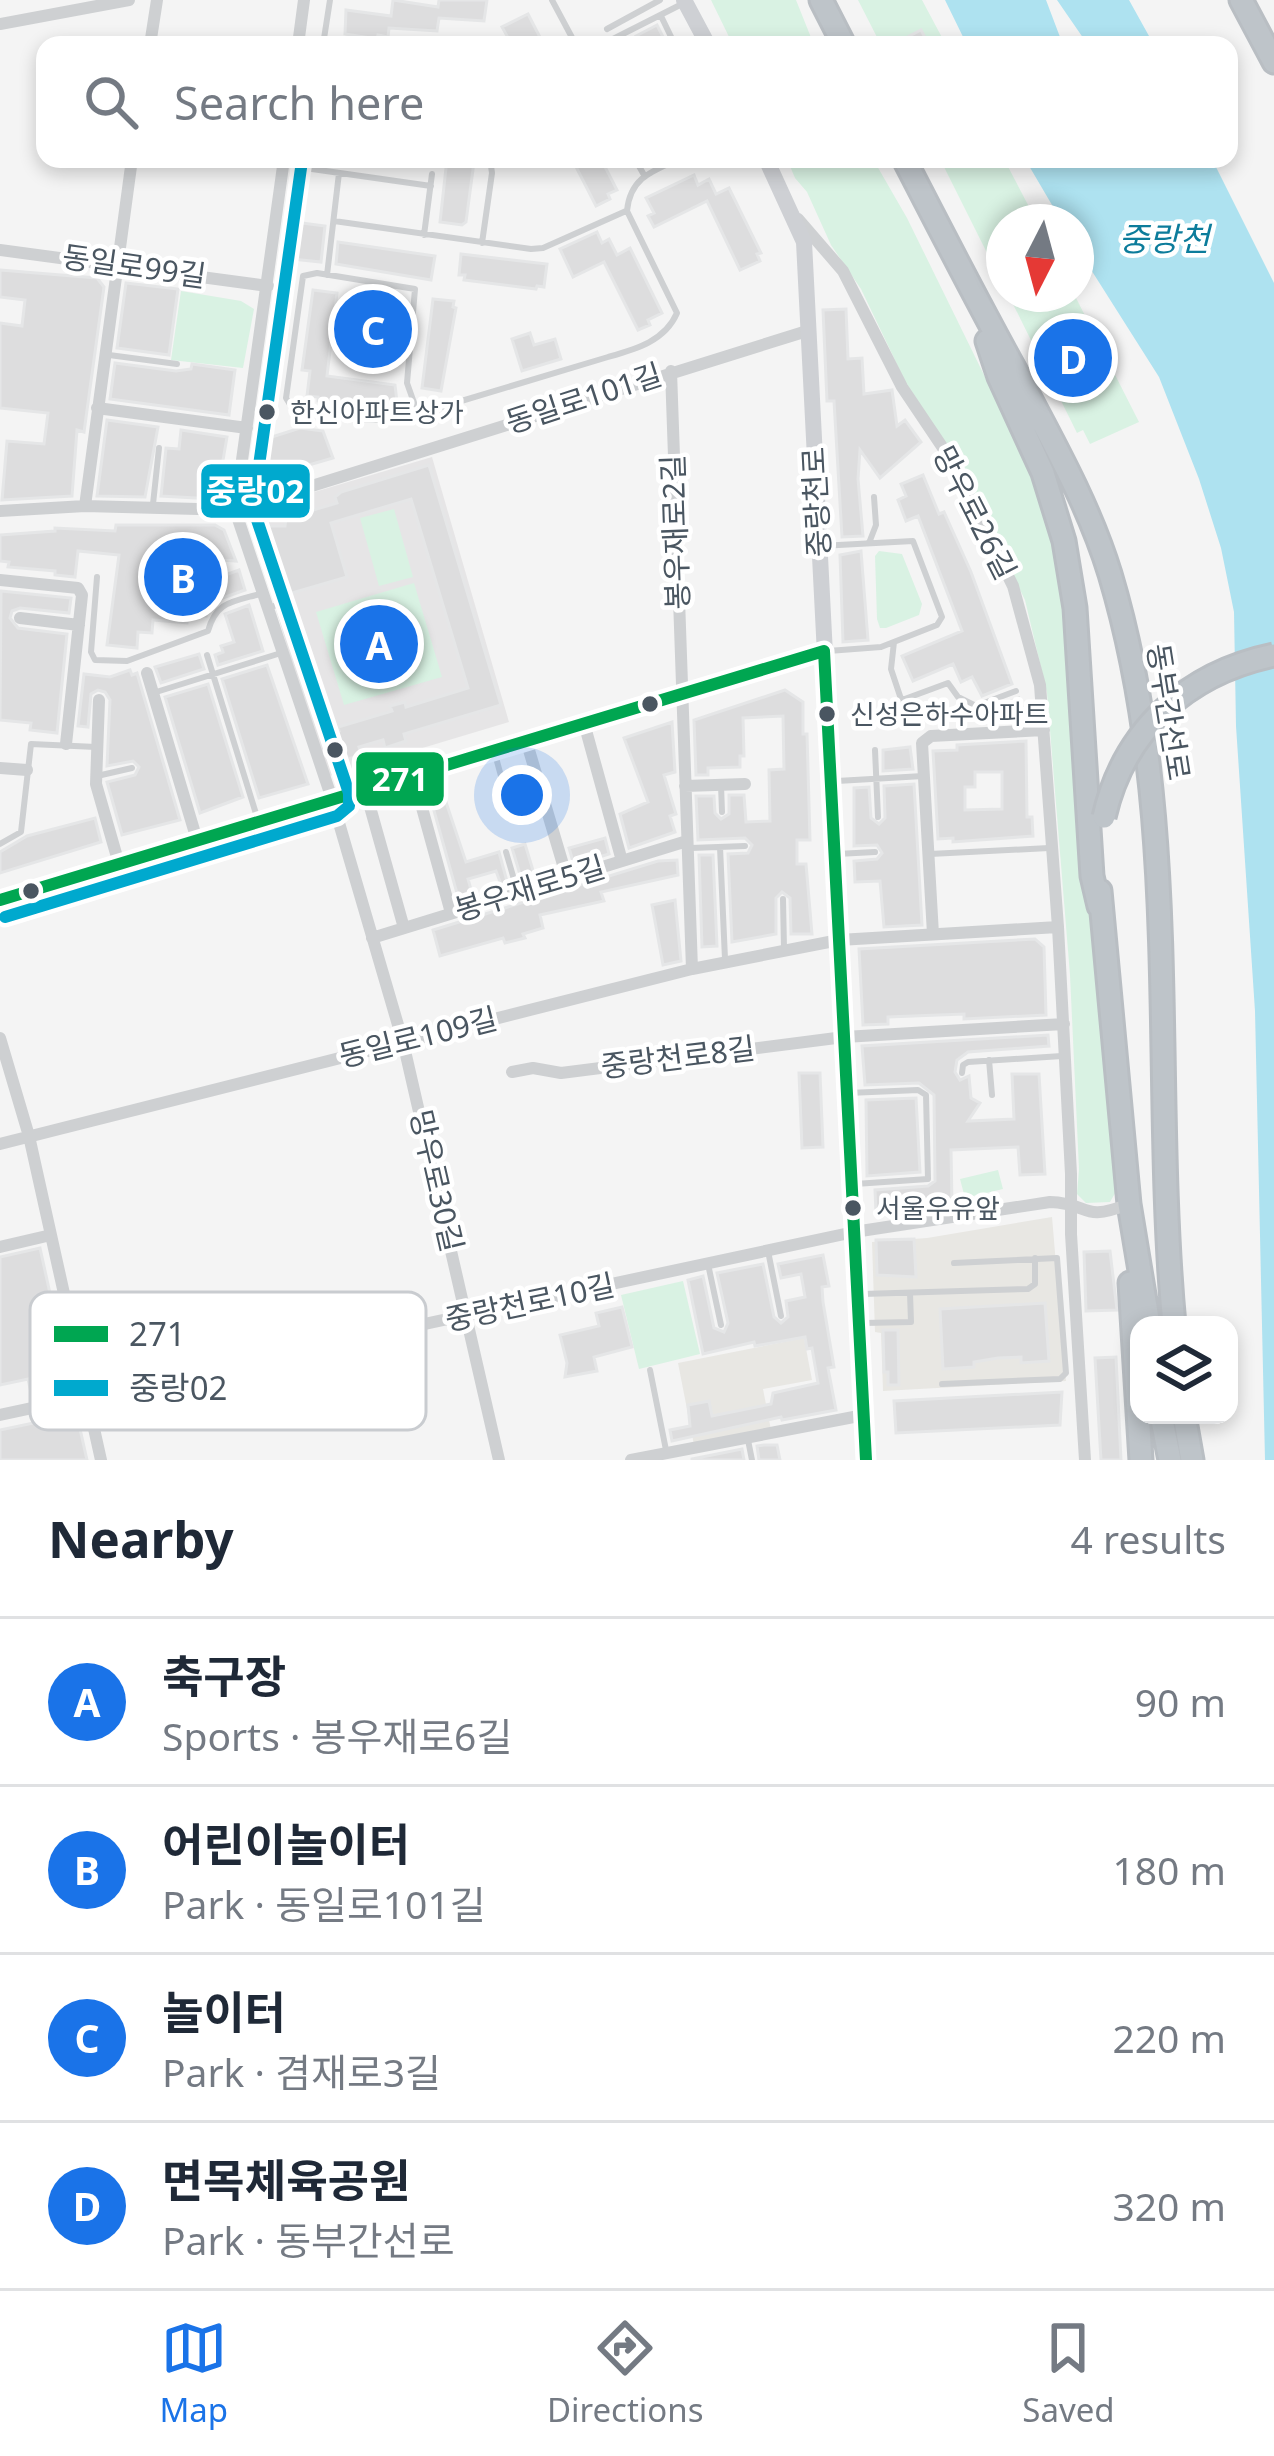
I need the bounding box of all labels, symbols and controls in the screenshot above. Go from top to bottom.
search box [36,36,1238,168]
icon: search [78,69,144,135]
text: Search here [174,72,424,133]
north arrow [986,204,1094,312]
water label: 중랑천 [1118,216,1213,261]
street label: 동일로99길 [60,235,209,296]
pin: C [334,284,412,374]
pin: D [1034,313,1112,403]
street label: 동일로101길 [500,353,667,442]
place label: 한신아파트상가 [290,393,464,430]
marker: 한신아파트상가 [256,401,278,423]
street label: 망우로26길 [924,439,1026,586]
street label: 중랑천로 [792,446,839,558]
street label: 봉우재로2길 [651,454,698,610]
line badge: 중랑02 [199,462,312,520]
text: 중랑02 [206,468,304,513]
pin: B [144,532,222,622]
pin: A [340,599,418,689]
street label: 동부간선로 [1138,640,1201,783]
unlabelled marker [639,693,661,715]
place label: 신성은하수아파트 [850,695,1049,732]
marker: 신성은하수아파트 [816,703,838,725]
unlabelled marker [324,739,346,761]
line badge: 271 [354,750,446,808]
text: 271 [372,756,428,801]
your location [492,765,552,825]
street label: 봉우재로5길 [449,845,610,930]
unlabelled marker [20,880,42,902]
street label: 동일로109길 [334,997,501,1076]
street label: 중랑천로8길 [598,1027,757,1086]
street label: 망우로30길 [401,1106,474,1256]
place label: 서울우유앞 [876,1189,1000,1226]
marker: 서울우유앞 [842,1197,864,1219]
street label: 중랑천로10길 [441,1264,618,1339]
legend [30,1292,426,1430]
text: 271 [129,1311,186,1356]
map controls [1130,1316,1238,1424]
button: layers [1130,1316,1238,1424]
text: 중랑02 [129,1365,227,1410]
text: Nearby [48,1503,234,1573]
text: 4 results [1071,1512,1226,1565]
text: 축구장 [162,1645,286,1706]
text: A [74,1675,101,1728]
text: 90 m [1135,1675,1226,1728]
text: Sports · 봉우재로6길 [162,1709,512,1762]
text: 어린이놀이터 [162,1813,410,1874]
text: B [74,1843,100,1896]
text: 180 m [1112,1843,1226,1896]
text: Park · 동일로101길 [162,1877,486,1930]
text: 놀이터 [162,1981,286,2042]
text: C [74,2011,100,2064]
text: 220 m [1112,2011,1226,2064]
text: Park · 겸재로3길 [162,2045,441,2098]
text: 면목체육공원 [162,2149,410,2210]
text: D [73,2179,101,2232]
text: 320 m [1112,2179,1226,2232]
text: Park · 동부간선로 [162,2213,455,2266]
tab: Map [159,2315,228,2432]
tab: Directions [547,2315,704,2432]
tab: Saved [1022,2315,1115,2432]

